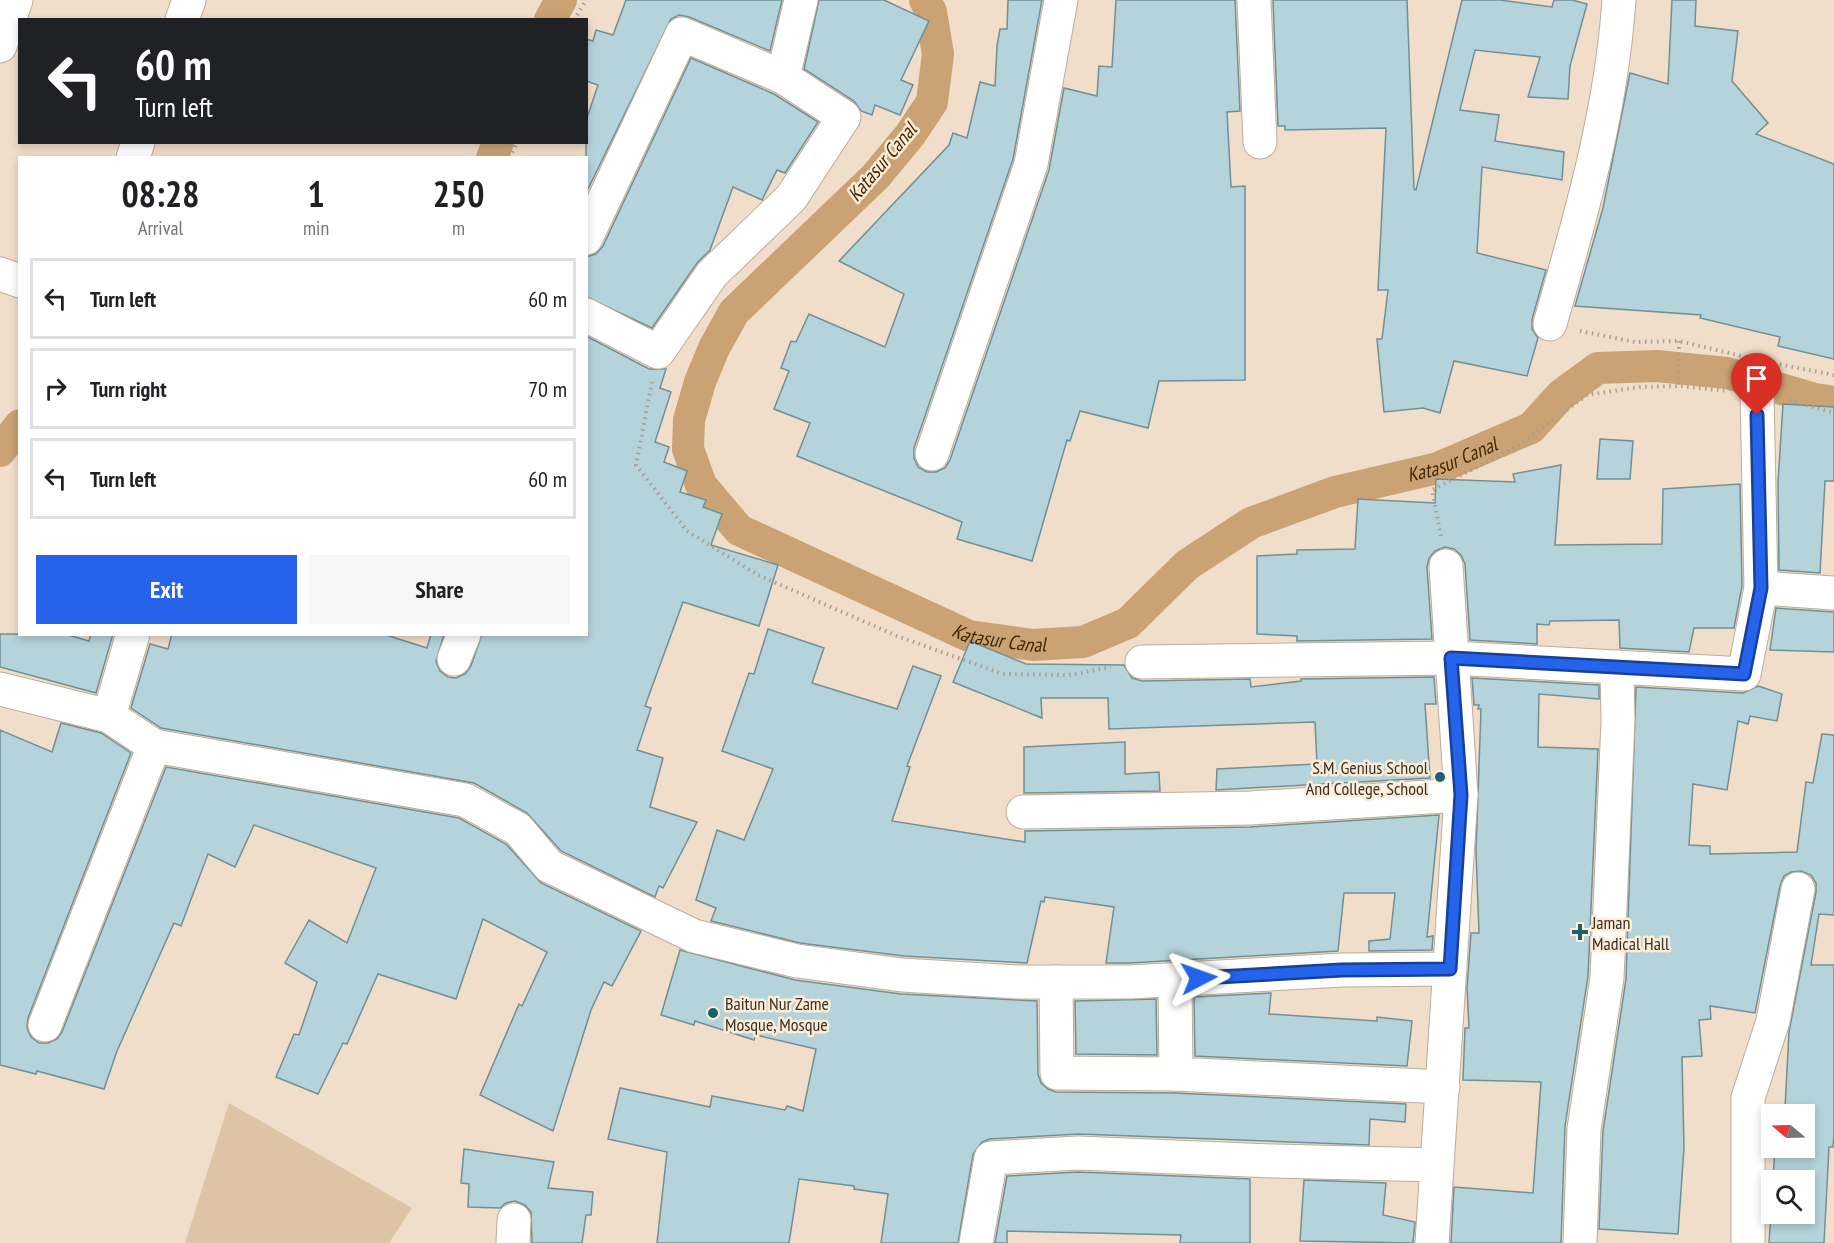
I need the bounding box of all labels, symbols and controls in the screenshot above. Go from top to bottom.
text: 60 m [135,37,212,92]
icon: left [36,42,114,120]
text: Turn left [135,90,213,124]
water label: Katasur Canal [842,116,924,207]
text: 08:28 [122,170,199,217]
text: 1 [307,170,325,217]
text: 250 [433,170,484,217]
text: Arrival [138,215,183,241]
text: min [303,215,329,241]
text: m [452,215,465,241]
icon: left [39,282,72,315]
text: Turn left [90,285,156,313]
text: 60 m [528,285,567,313]
pin [1731,353,1782,415]
icon: arrive [1740,362,1773,395]
icon: right [39,372,72,405]
text: Turn right [90,375,167,403]
text: 70 m [528,375,567,403]
water label: Katasur Canal [1405,430,1503,488]
icon: left [39,462,72,495]
text: Turn left [90,465,156,493]
text: 60 m [528,465,567,493]
button: Exit [36,555,297,624]
button: Share [309,555,570,624]
water label: Katasur Canal [948,617,1049,658]
place label: S.M. Genius School And College, School [1306,756,1429,800]
marker: S.M. Genius School And College, School [1433,770,1447,784]
place label: Jaman Madical Hall [1591,911,1670,955]
marker: Jaman Madical Hall [1573,925,1587,939]
position arrow [1167,946,1231,1010]
place label: Baitun Nur Zame Mosque, Mosque [725,992,829,1036]
marker: Baitun Nur Zame Mosque, Mosque [706,1006,720,1020]
north arrow [1761,1104,1815,1158]
map controls [1761,1104,1815,1224]
button: search [1761,1170,1815,1224]

